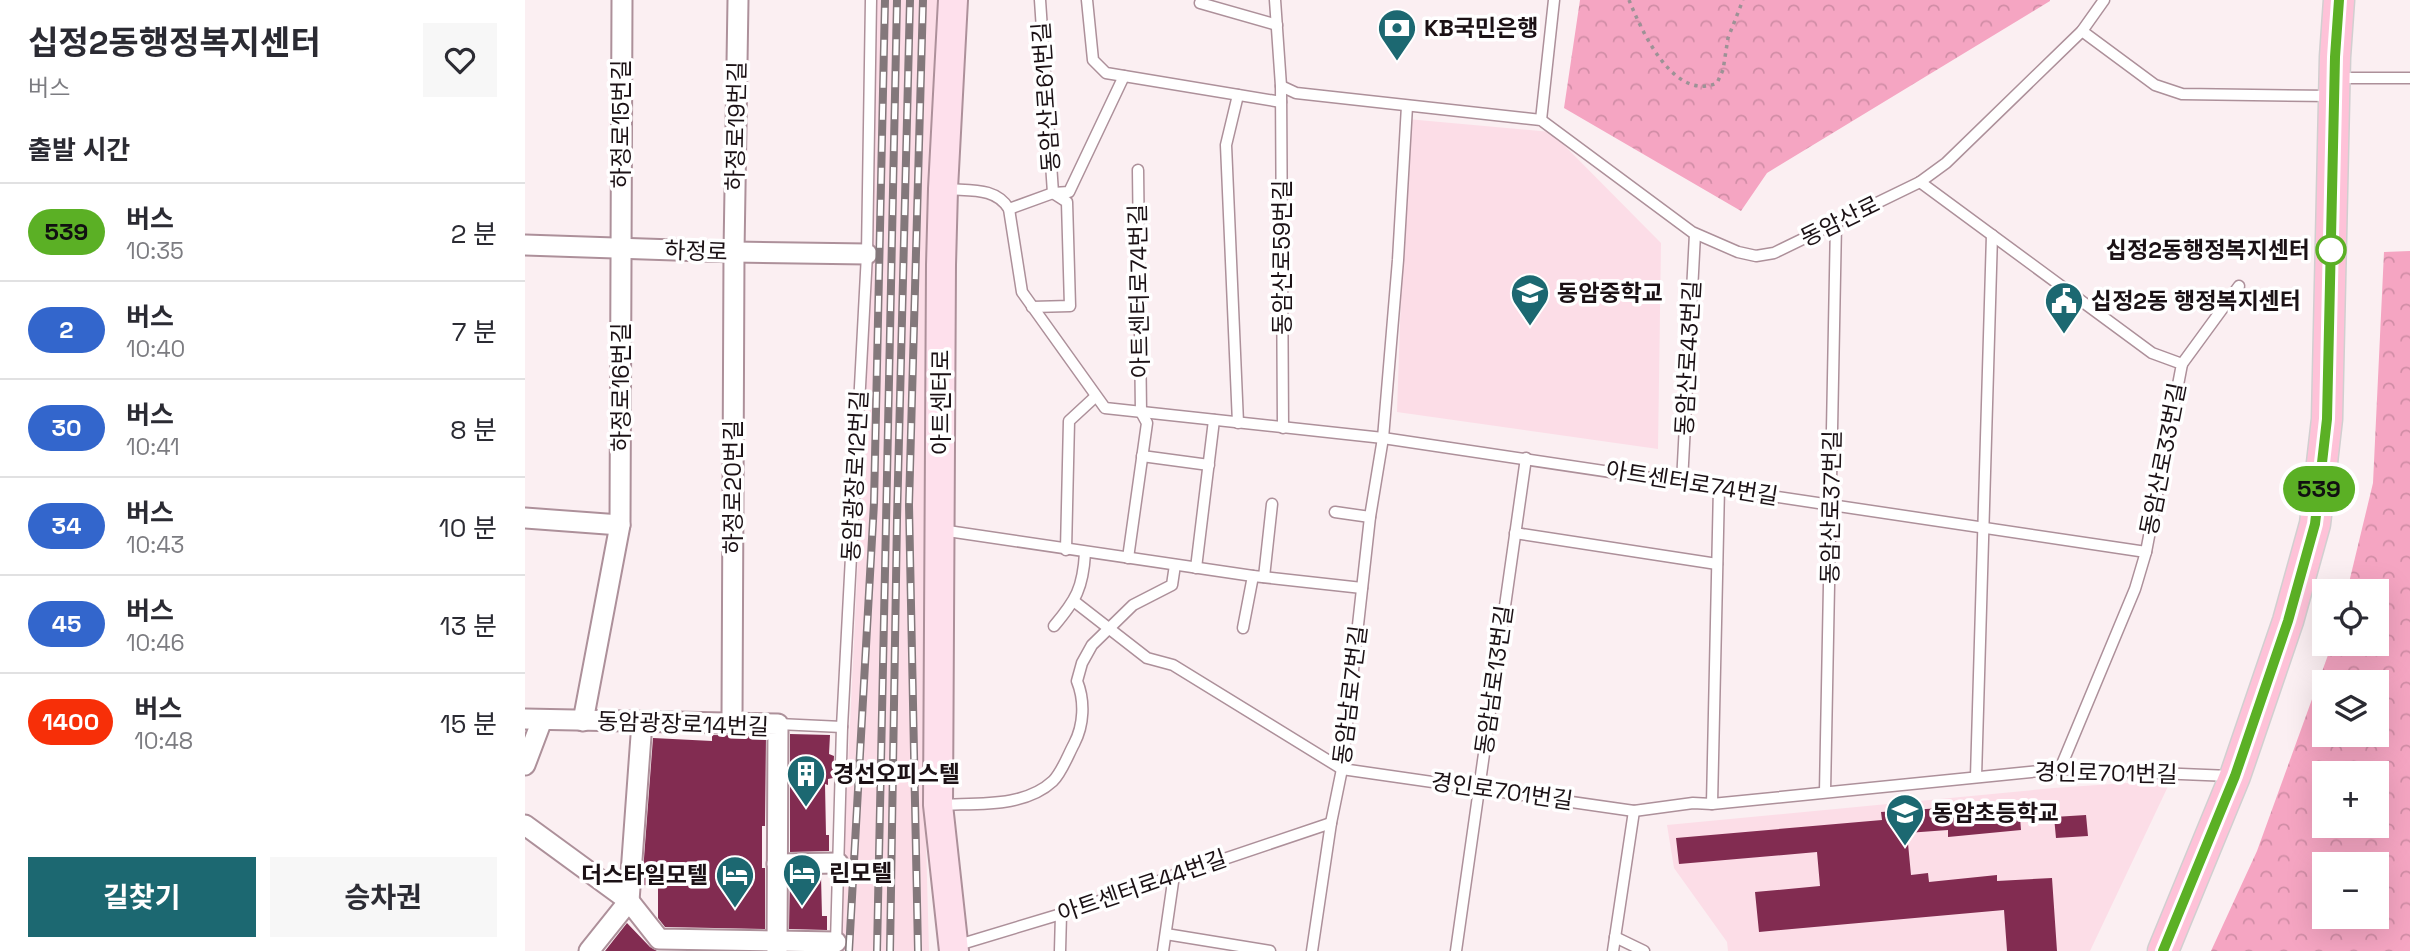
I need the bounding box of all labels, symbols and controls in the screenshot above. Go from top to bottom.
bank icon: KB국민은행 [1376,7,1418,62]
place label: KB국민은행 [1424,13,1538,43]
street label: 동암산로61번길 [1026,21,1066,173]
text: 십정2동행정복지센터 [28,22,321,64]
button: heart [423,23,497,97]
street label: 하정로15번길 [606,59,636,189]
street label: 하정로19번길 [720,61,752,191]
text: 버스 [28,73,70,103]
text: 출발 시간 [28,133,130,167]
street label: 동암산로59번길 [1267,180,1297,334]
street label: 동암산로 [1795,189,1885,253]
text: 버스 [126,202,174,236]
street label: 아트센터로74번길 [1122,204,1156,378]
text: 539 [45,216,88,247]
text: 2 분 [451,217,497,251]
street label: 하정로 [664,235,728,267]
place label: 십정2동행정복지센터 [2106,235,2310,265]
marker: 십정2동행정복지센터 [2316,235,2346,265]
text: 10:35 [126,236,184,266]
school or university icon: 동암중학교 [1509,272,1551,327]
place label: 동암중학교 [1557,278,1663,308]
street label: 동암산로43번길 [1669,280,1707,436]
public building icon: 십정2동 행정복지센터 [2043,280,2085,335]
place label: 십정2동 행정복지센터 [2091,286,2301,316]
text: 버스 [126,300,174,334]
text: 2 [59,314,74,345]
text: 7 분 [452,315,497,349]
street label: 하정로16번길 [606,322,636,452]
text: 10:40 [126,334,185,364]
street label: 아트센터로 [926,349,956,455]
street label: 동암산로33번길 [2134,380,2192,538]
street label: 동암광장로12번길 [836,390,874,562]
text: 버스 [126,398,174,432]
text: 30 [51,412,82,443]
text: 8 분 [450,413,497,447]
street label: 하정로20번길 [718,420,748,554]
street label: 동암산로37번길 [1815,430,1847,584]
text: 10:41 [126,432,180,462]
street label: 아트센터로74번길 [1604,455,1780,511]
line badge: 539 [2279,466,2359,512]
text: 539 [2297,473,2341,504]
text: 버스 [126,496,174,530]
text: 34 [52,510,81,541]
text: 10 분 [439,511,497,545]
text: 10:43 [126,530,184,560]
map controls [2312,579,2389,929]
button: locate [2312,579,2389,656]
text: 버스 [126,594,174,628]
street label: 동암남로13번길 [1469,603,1519,757]
text: 45 [52,608,81,639]
text: 13 분 [440,609,497,643]
street label: 동암남로7번길 [1327,624,1373,766]
text: 10:46 [126,628,185,658]
button: layers [2312,670,2389,747]
text: 버스 [134,692,182,726]
text: 1400 [42,706,99,737]
street label: 동암광장로14번길 [596,706,770,742]
text: 15 분 [440,707,497,741]
text: 10:48 [134,726,193,756]
building icon: 경선오피스텔 [785,753,827,808]
street label: 경인로701번길 [2034,757,2178,789]
place label: 경선오피스텔 [833,759,960,789]
button: + [2312,761,2389,838]
street label: 경인로701번길 [1429,766,1575,816]
school or university icon: 동암초등학교 [1884,792,1926,847]
place label: 동암초등학교 [1932,798,2059,828]
street label: 아트센터로44번길 [1053,843,1231,929]
hotel icon: 린모텔 [781,852,823,907]
button: − [2312,852,2389,929]
hotel icon: 더스타일모텔 [714,854,756,909]
button: 길찾기 [28,857,256,937]
button: 승차권 [270,857,497,937]
place label: 린모텔 [829,858,892,888]
place label: 더스타일모텔 [581,860,708,890]

